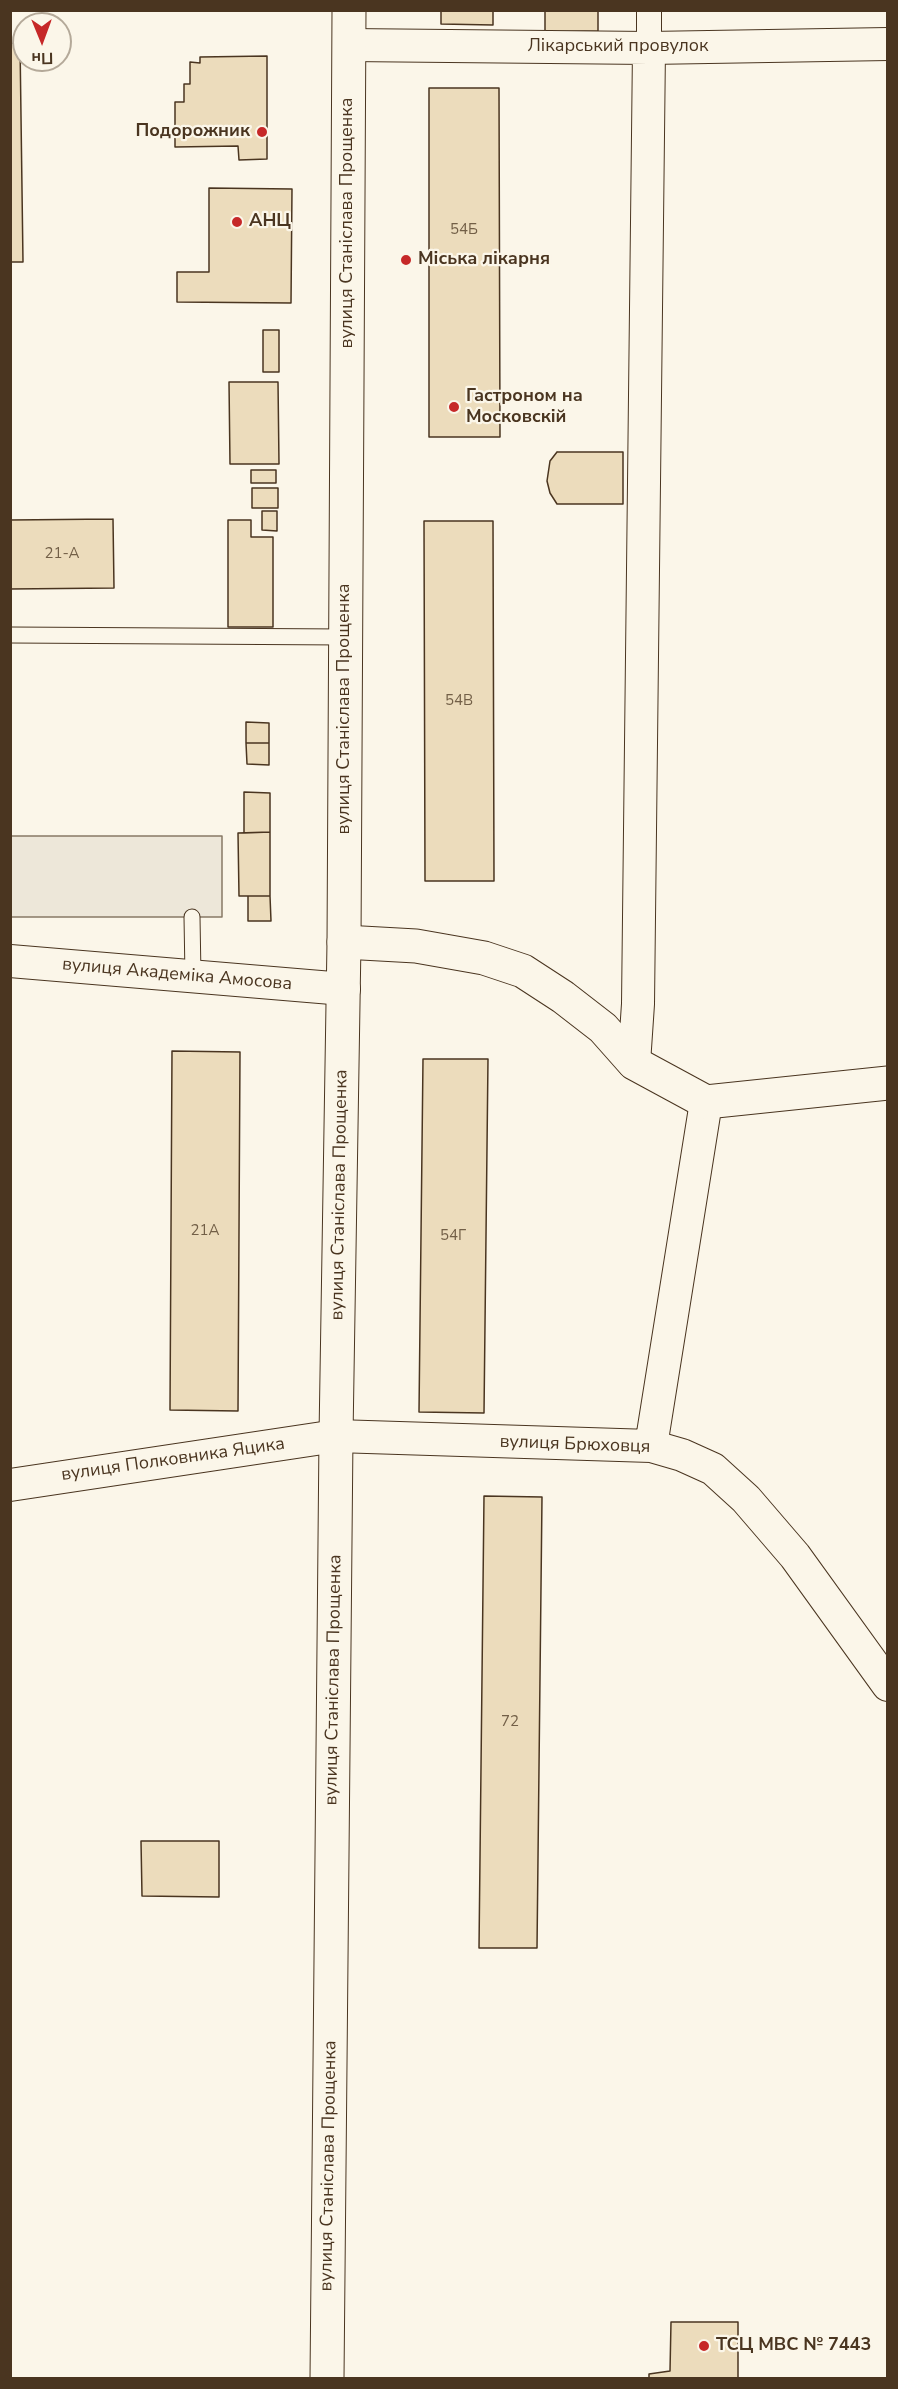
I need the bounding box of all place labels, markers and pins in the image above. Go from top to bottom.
place label: Подорожник [135,121,250,143]
marker: Подорожник [255,125,269,139]
place label: АНЦ [249,211,291,233]
marker: АНЦ [230,215,244,229]
place label: Міська лікарня [418,249,550,271]
marker: Міська лікарня [399,253,413,267]
place label: Гастроном на Московскій [466,386,583,428]
marker: Гастроном на Московскій [447,400,461,414]
place label: ТСЦ МВС № 7443 [716,2335,871,2357]
marker: ТСЦ МВС № 7443 [697,2339,711,2353]

